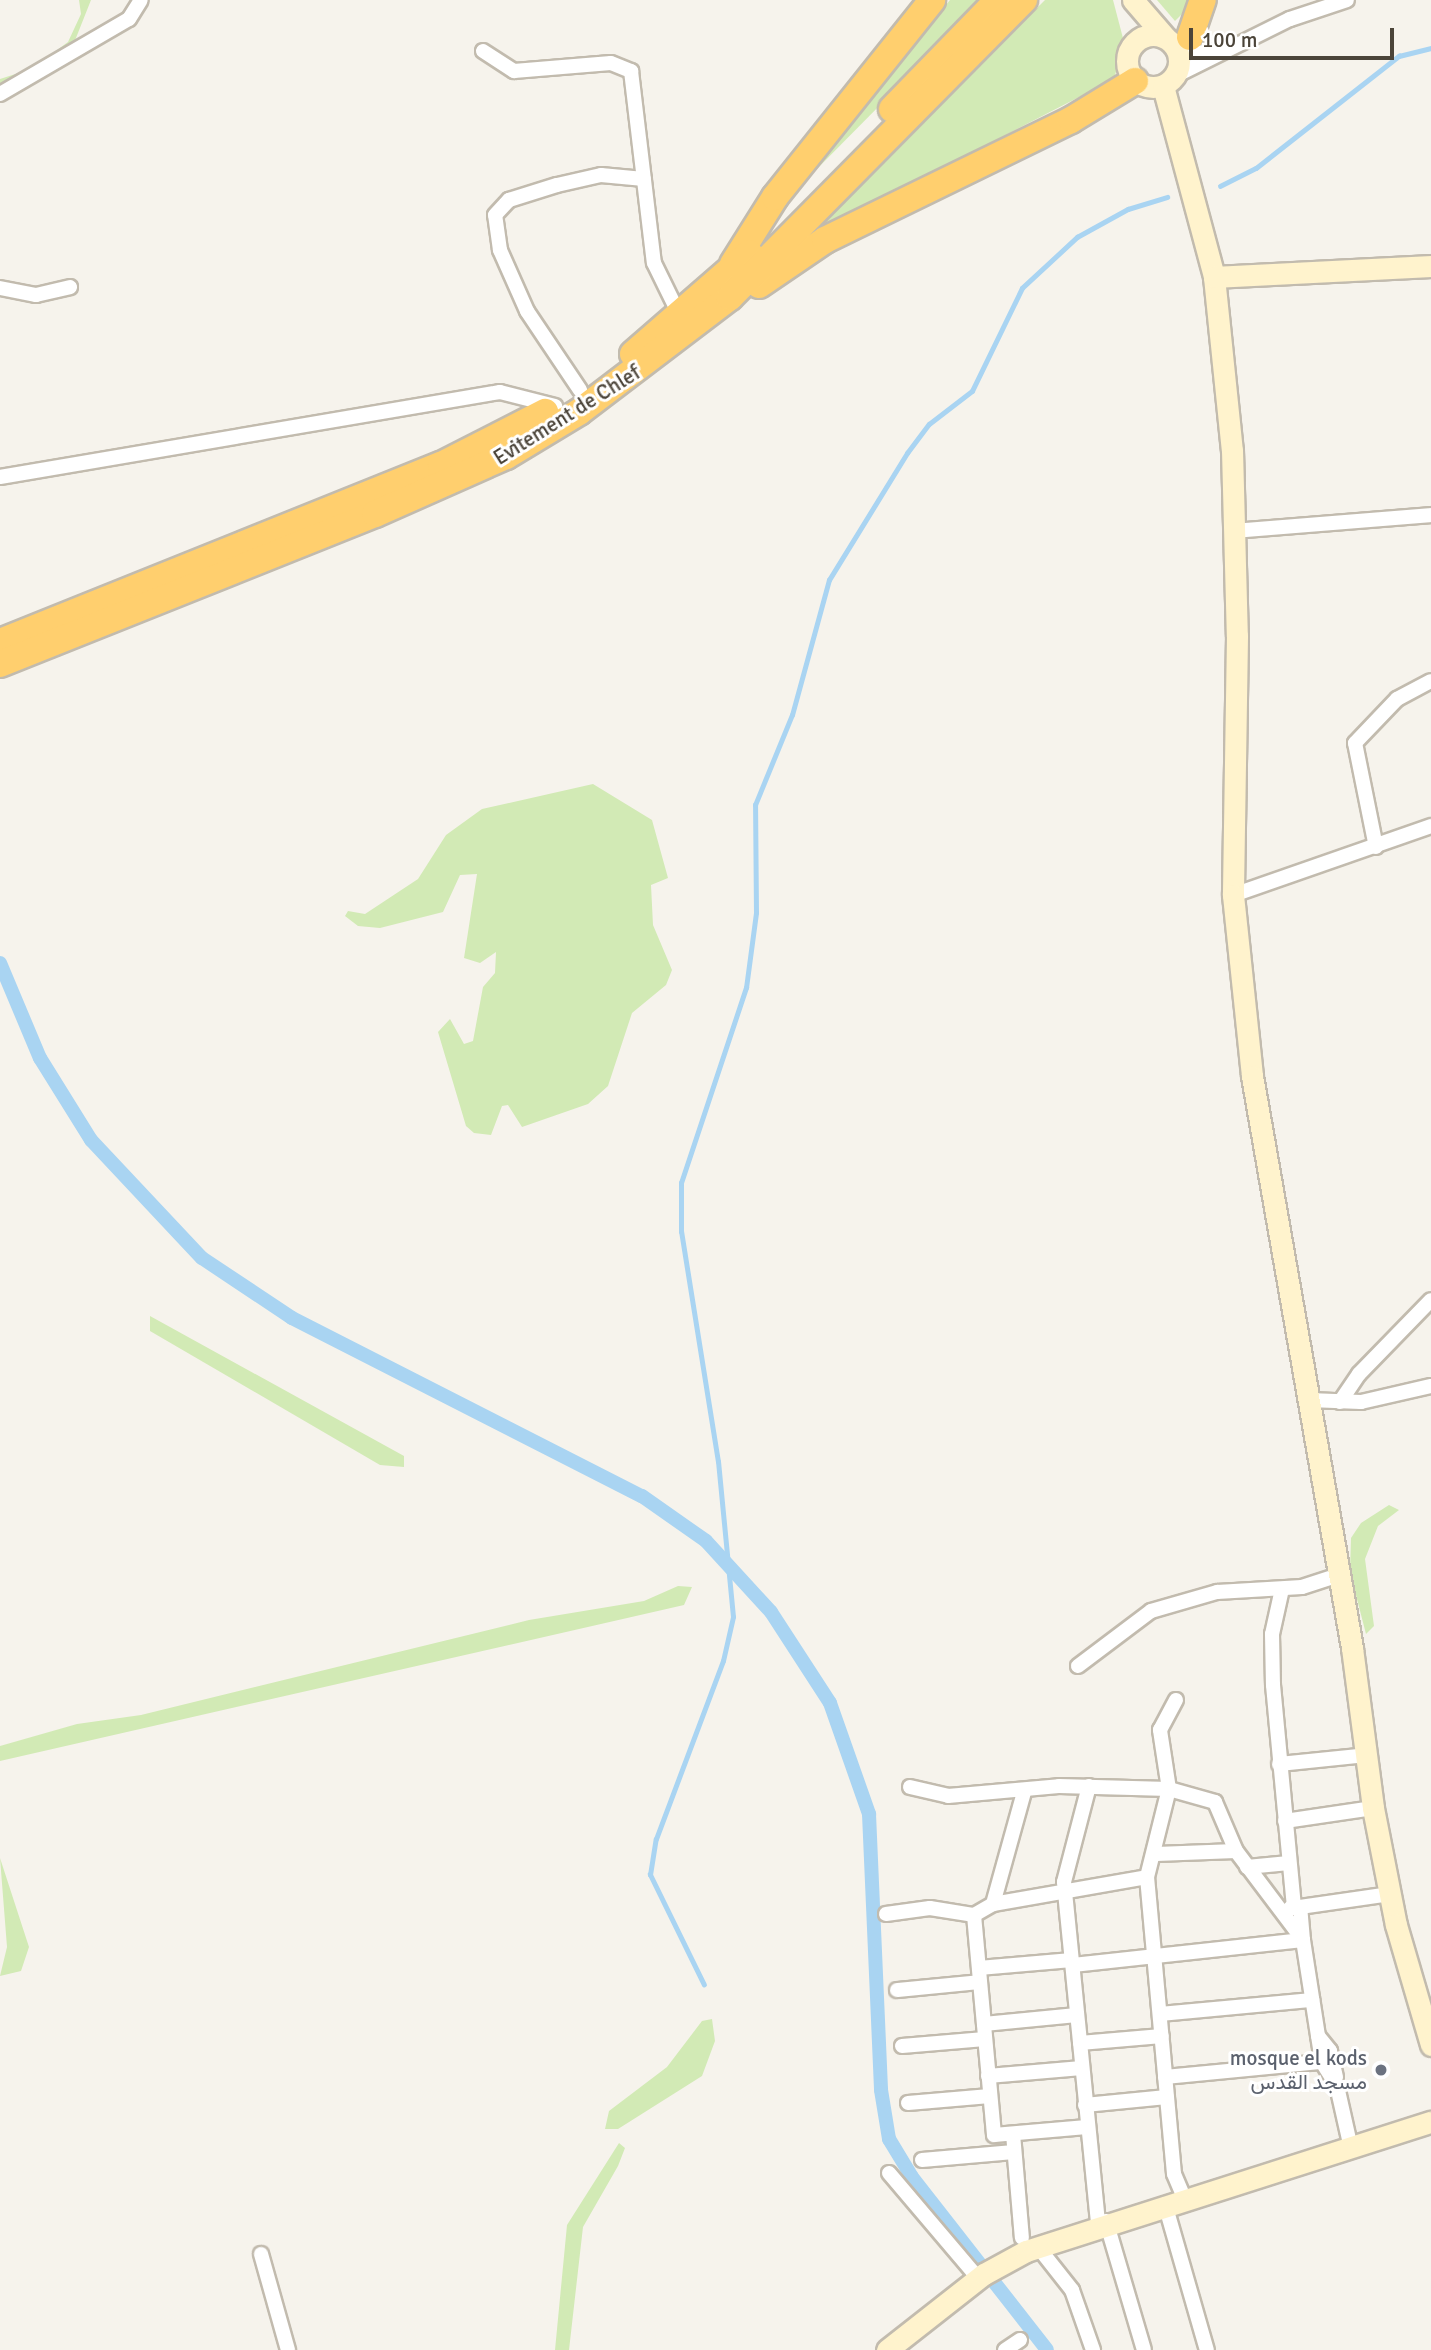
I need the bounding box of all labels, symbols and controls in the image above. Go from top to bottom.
scale bar [1193,14,1398,58]
text: 100 m [1202,27,1257,53]
street label: Evitement de Chlef [489,360,645,470]
place label: mosque el kods مسجد القدس [1230,2045,1367,2095]
marker: mosque el kods مسجد القدس [1373,2062,1389,2078]

